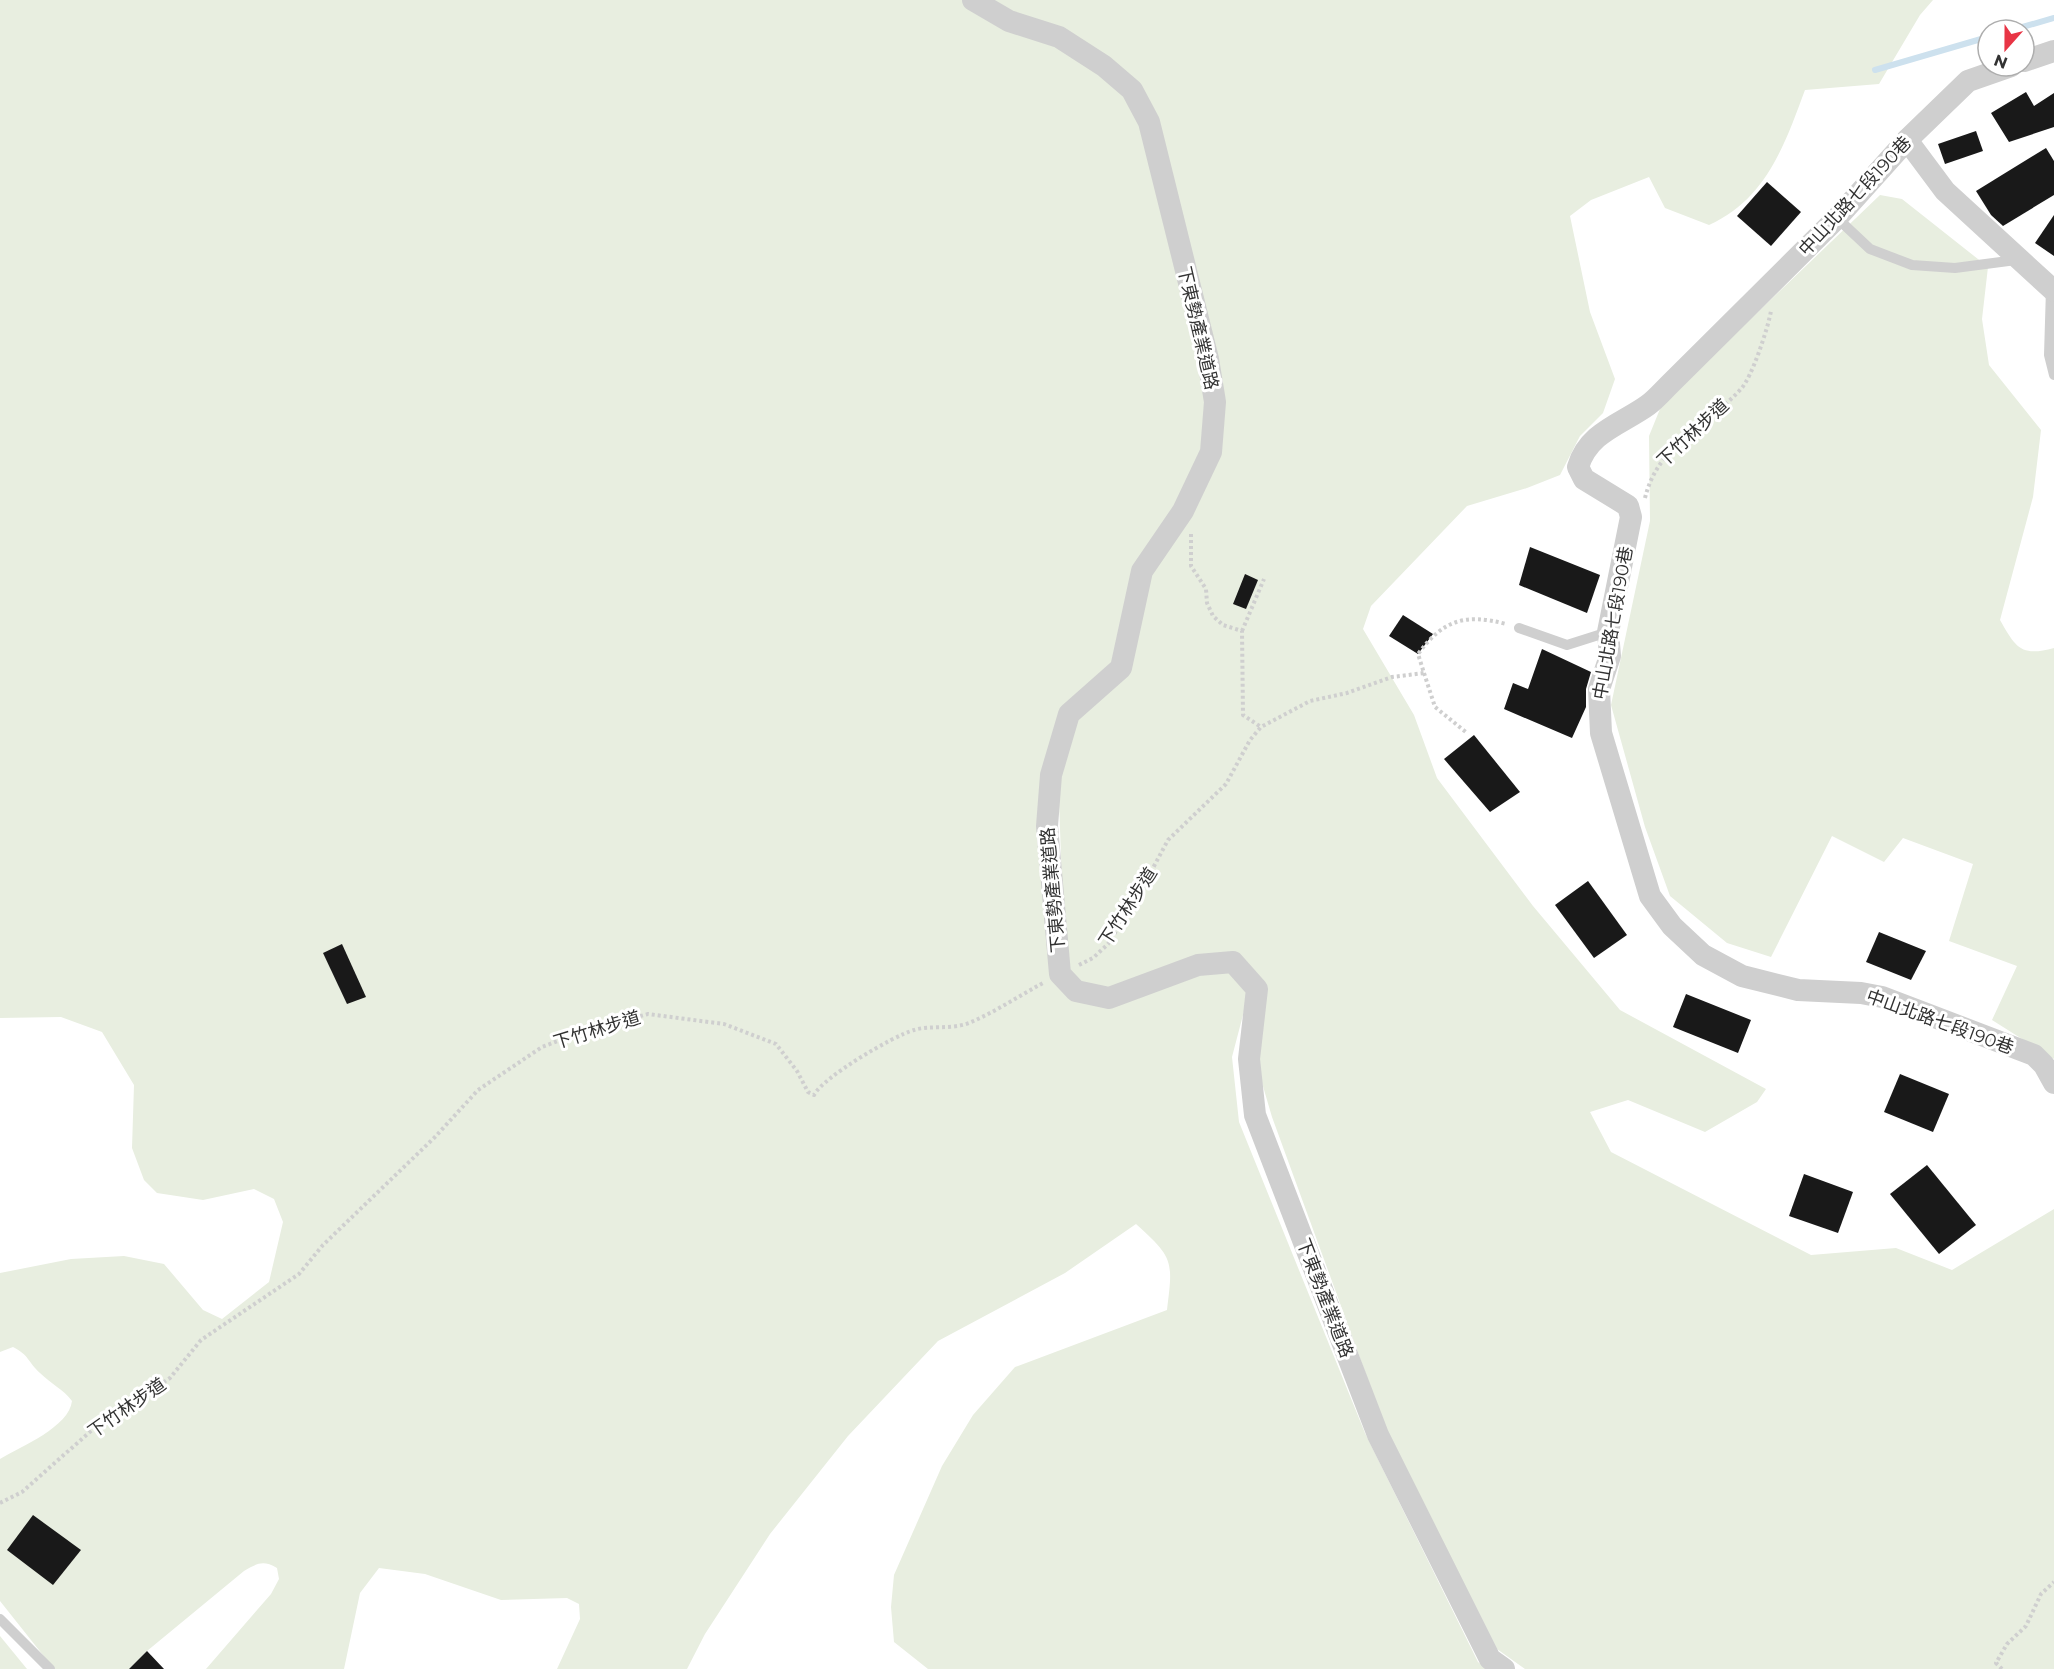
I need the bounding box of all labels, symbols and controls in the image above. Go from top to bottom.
north arrow [1976,18,2036,78]
text: N [1991,50,2010,73]
street label: 中山北路七段190巷 [1794,132,1916,260]
street label: 下東勢產業道路 [1173,264,1223,392]
street label: 下竹林步道 [1653,394,1733,472]
street label: 中山北路七段190巷 [1589,545,1637,701]
street label: 下東勢產業道路 [1037,826,1069,954]
street label: 下竹林步道 [1094,863,1162,951]
street label: 中山北路七段190巷 [1863,985,2017,1059]
street label: 下竹林步道 [551,1006,643,1054]
street label: 下東勢產業道路 [1292,1235,1358,1361]
street label: 下竹林步道 [84,1373,170,1443]

